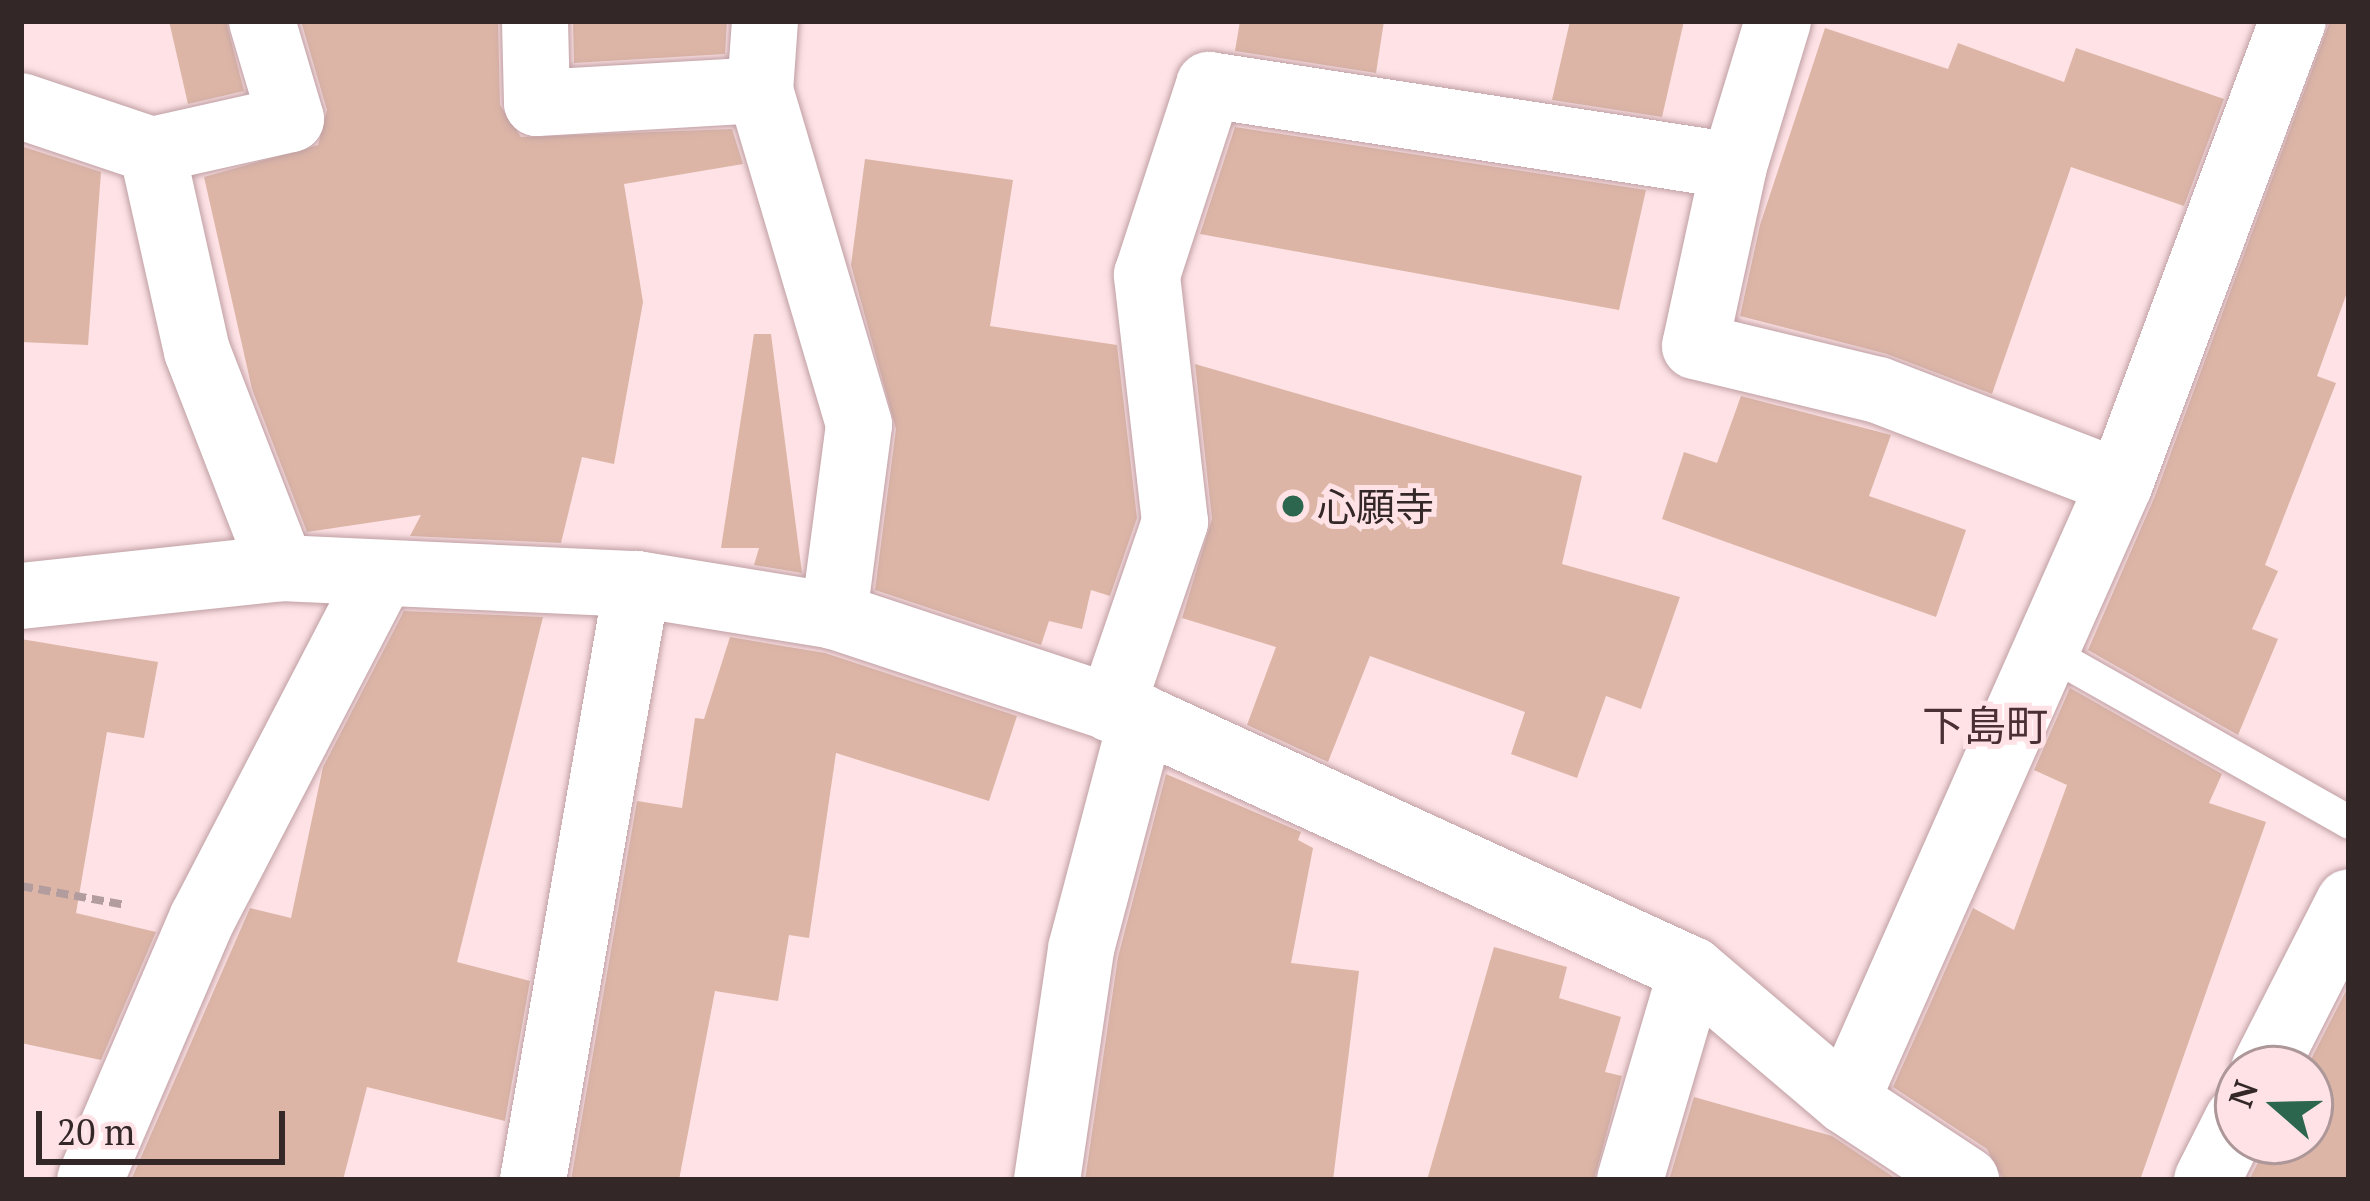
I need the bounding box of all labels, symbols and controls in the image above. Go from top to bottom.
place label: 心願寺 [1317,483,1434,529]
marker: 心願寺 [1280,493,1306,519]
district label: 下島町 [1922,700,2048,750]
north arrow [2214,1045,2334,1165]
text: N [2218,1074,2267,1113]
scale bar [42,1087,291,1161]
text: 20 m [57,1108,135,1155]

